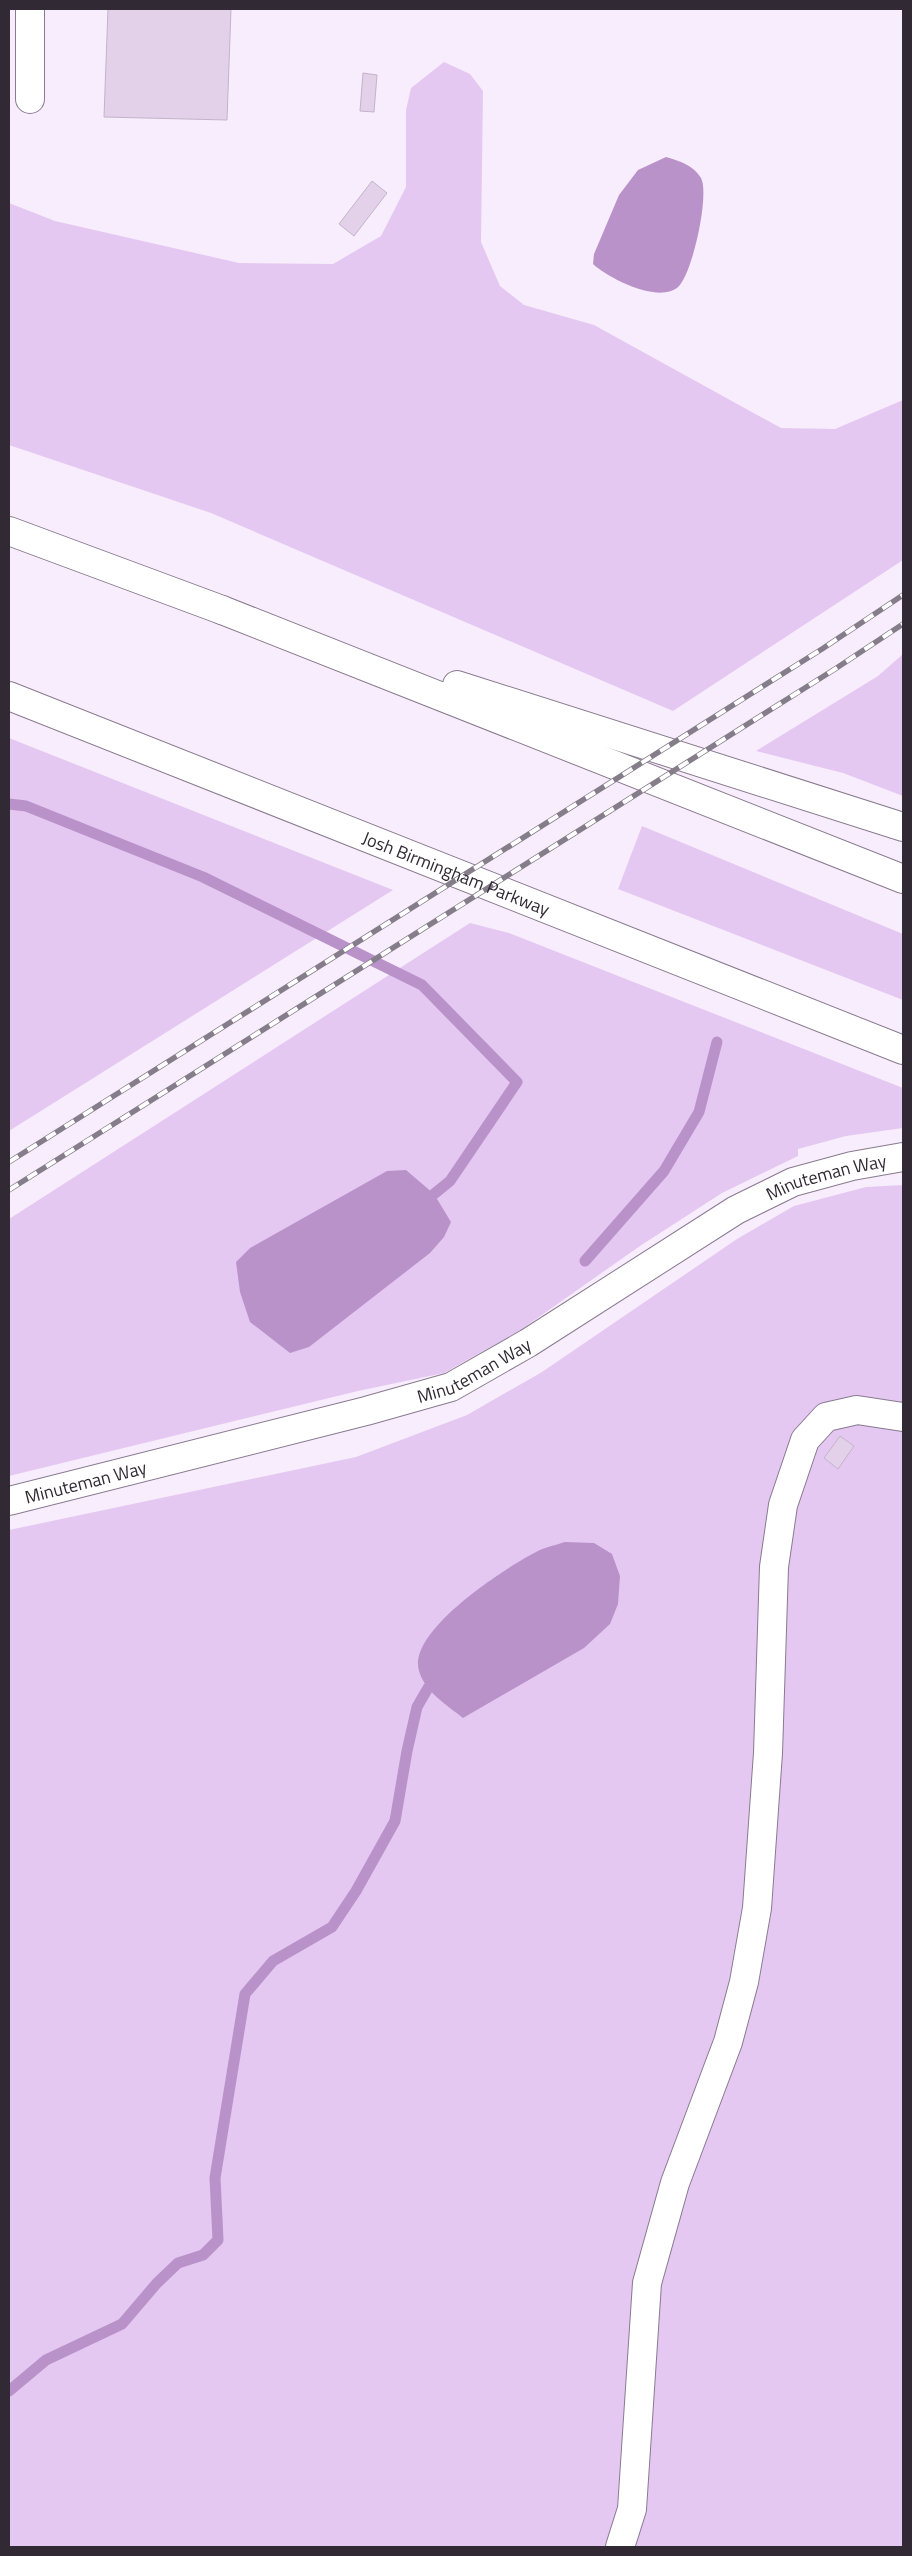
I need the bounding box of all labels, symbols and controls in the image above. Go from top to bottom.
street label: Josh Birmingham Parkway [359,824,554,922]
street label: Minuteman Way [761,1147,889,1207]
street label: Minuteman Way [414,1331,536,1409]
street label: Minuteman Way [22,1453,150,1510]

